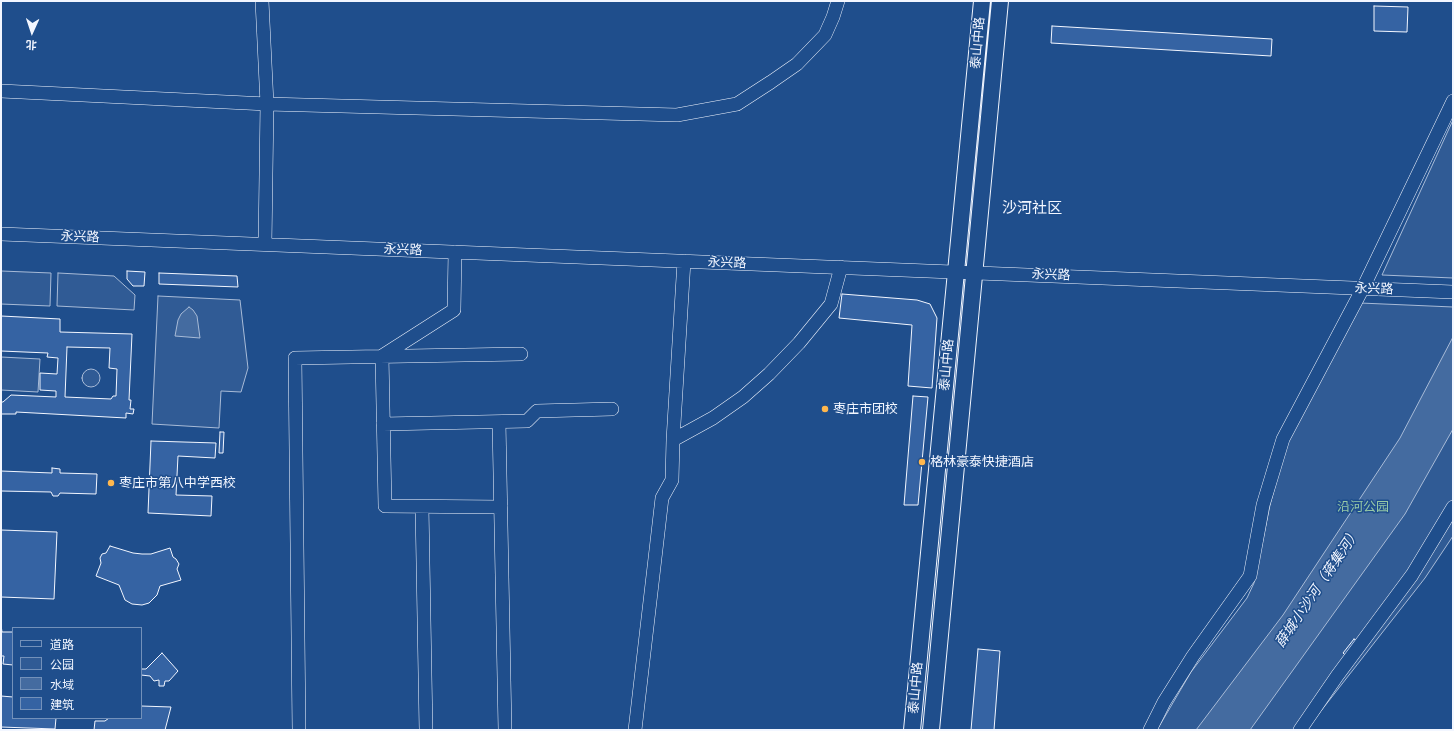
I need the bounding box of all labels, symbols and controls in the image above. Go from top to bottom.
north arrow [12,12,52,52]
street label: 泰山中路 [968,16,988,70]
text: 北 [26,38,37,51]
district label: 沙河社区 [1002,200,1062,218]
street label: 永兴路 [60,229,100,245]
street label: 永兴路 [383,242,423,258]
street label: 永兴路 [707,255,747,271]
street label: 永兴路 [1031,267,1071,283]
street label: 永兴路 [1354,281,1394,297]
street label: 泰山中路 [937,338,957,392]
place label: 枣庄市团校 [833,401,898,417]
marker: 枣庄市团校 [820,404,830,414]
place label: 格林豪泰快捷酒店 [930,454,1034,470]
marker: 格林豪泰快捷酒店 [917,457,927,467]
place label: 枣庄市第八中学西校 [119,475,236,491]
marker: 枣庄市第八中学西校 [106,478,116,488]
park label: 沿河公园 [1337,499,1389,515]
water label: 薛城小沙河（蒋集河） [1272,525,1364,651]
legend [12,627,142,719]
text: 道路 [50,638,74,652]
text: 公园 [50,658,74,672]
street label: 泰山中路 [906,661,926,715]
text: 水域 [50,678,74,692]
text: 建筑 [50,698,74,712]

